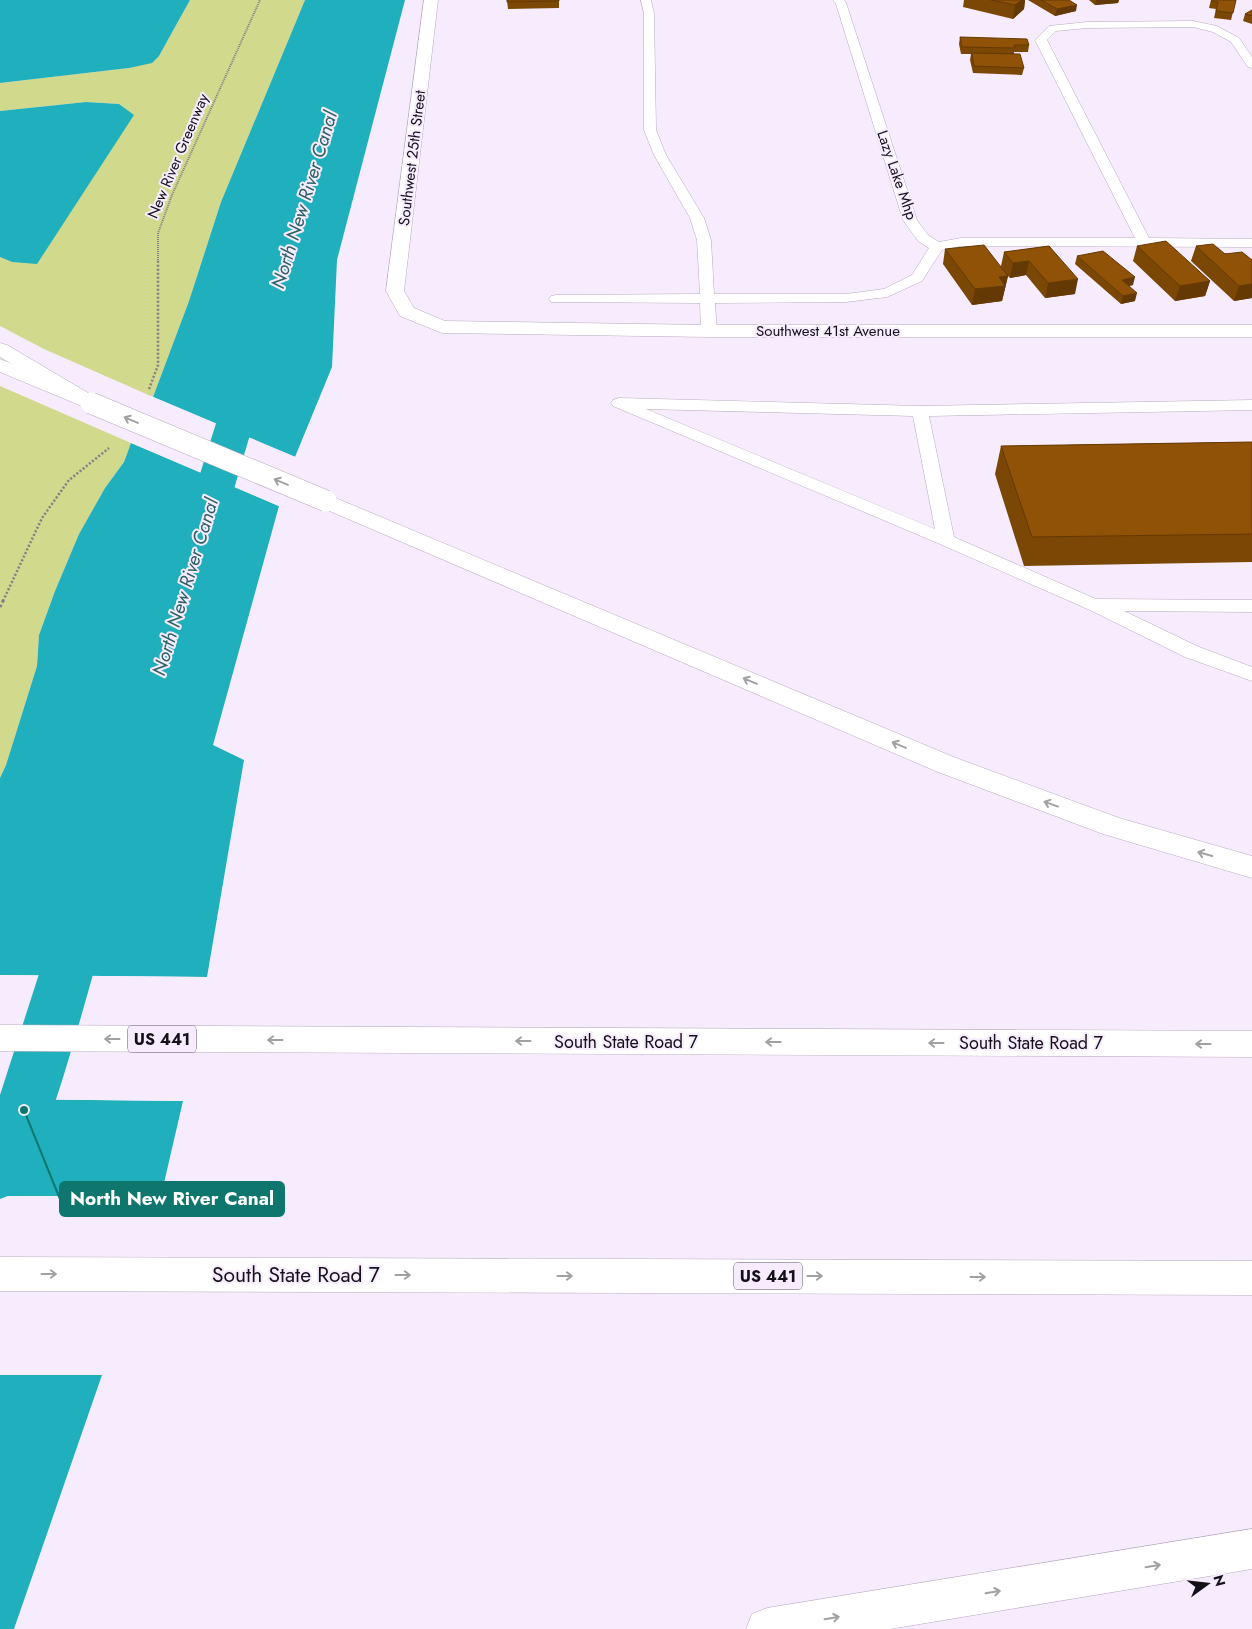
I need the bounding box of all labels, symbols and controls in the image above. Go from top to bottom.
street label: Southwest 25th Street [393,89,431,227]
street label: New River Greenway [142,90,214,222]
water label: North New River Canal [264,107,344,292]
street label: Lazy Lake Mhp [871,127,923,223]
street label: Southwest 41st Avenue [756,320,900,342]
one-way arrow [124,414,139,424]
one-way arrow [274,477,289,486]
water label: North New River Canal [145,494,225,679]
one-way arrow [743,676,758,686]
one-way arrow [892,740,907,749]
one-way arrow [1043,799,1059,808]
one-way arrow [1198,848,1214,858]
road number: US 441 [128,1026,196,1052]
street label: South State Road 7 [554,1029,698,1055]
street label: South State Road 7 [959,1030,1103,1056]
one-way arrow [104,1034,120,1044]
one-way arrow [267,1035,283,1045]
one-way arrow [516,1036,532,1046]
one-way arrow [766,1037,782,1047]
one-way arrow [928,1038,944,1048]
one-way arrow [1196,1039,1212,1049]
callout: North New River Canal [60,1182,284,1216]
text: North New River Canal [70,1185,274,1212]
street label: South State Road 7 [212,1260,380,1290]
road number: US 441 [734,1262,802,1290]
one-way arrow [40,1269,56,1279]
one-way arrow [394,1270,411,1280]
one-way arrow [557,1271,573,1281]
one-way arrow [807,1271,823,1281]
one-way arrow [970,1272,986,1282]
north arrow [1182,1559,1232,1609]
one-way arrow [1145,1560,1161,1570]
text: N [1208,1573,1231,1589]
one-way arrow [984,1587,1000,1597]
one-way arrow [824,1613,840,1623]

